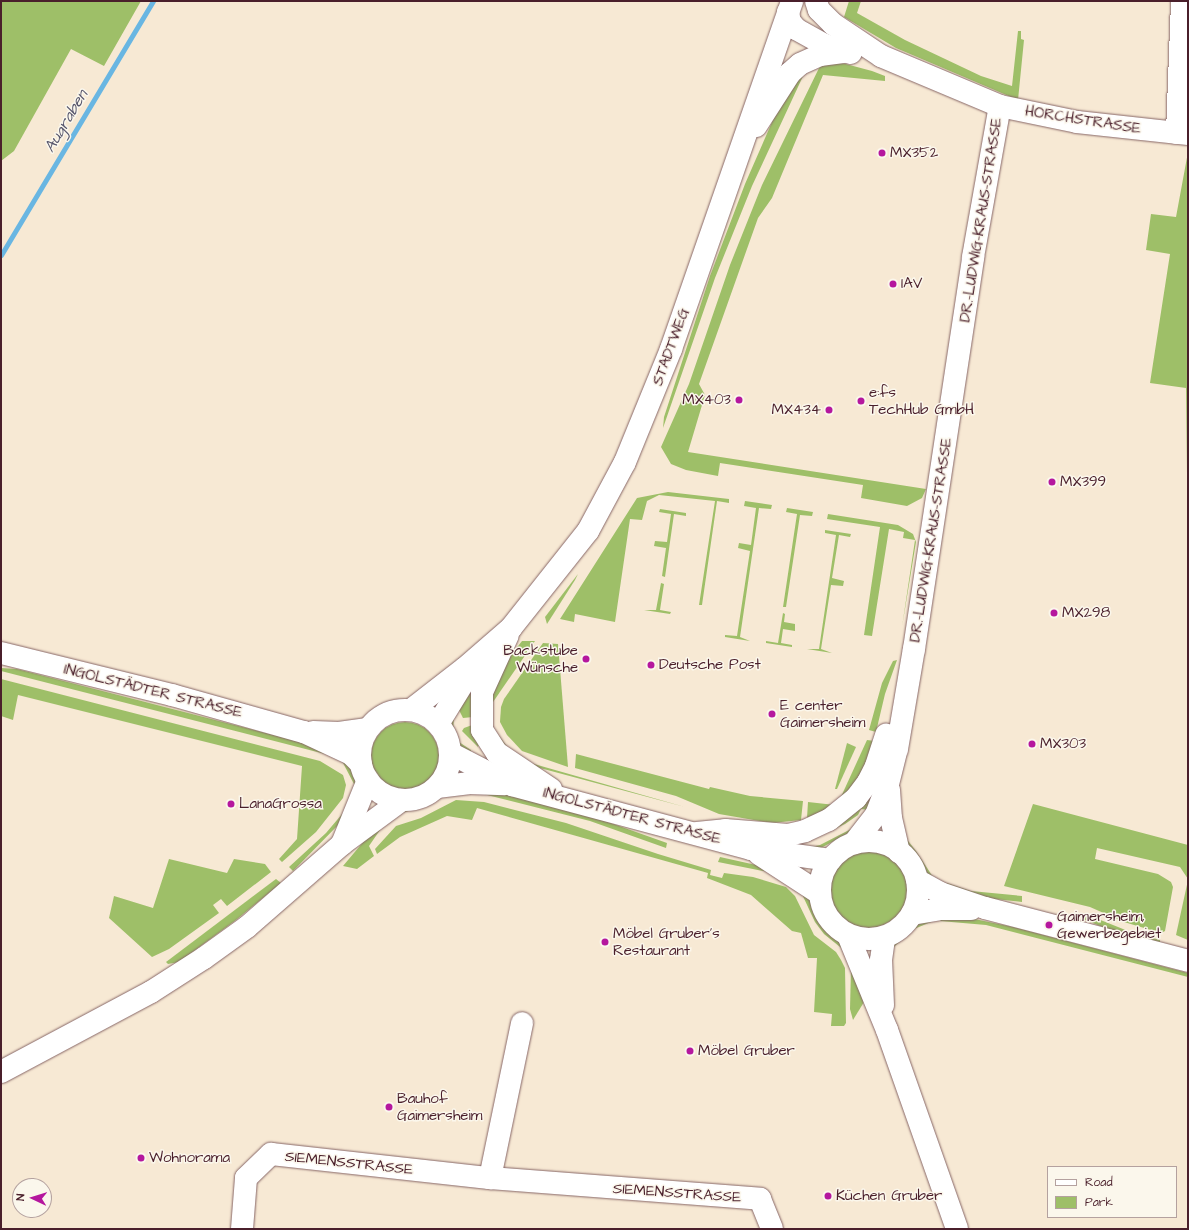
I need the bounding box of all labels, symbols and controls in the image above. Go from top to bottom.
water label: Augraben [40,86,92,156]
street label: HORCHSTRASSE [1024,102,1142,138]
street label: DR.-LUDWIG-KRAUS-STRASSE [956,117,1006,323]
place label: MX352 [890,144,938,162]
marker: MX352 [877,148,887,158]
place label: IAV [901,275,922,293]
marker: IAV [888,279,898,289]
street label: STADTWEG [649,306,693,388]
place label: e:fs TechHub GmbH [869,383,974,418]
place label: MX403 [682,391,731,409]
marker: MX403 [734,395,744,405]
marker: e:fs TechHub GmbH [856,396,866,406]
place label: MX434 [772,401,821,419]
marker: MX434 [824,405,834,415]
street label: DR.-LUDWIG-KRAUS-STRASSE [906,437,956,643]
place label: MX399 [1060,473,1106,491]
marker: MX399 [1047,477,1057,487]
place label: MX298 [1062,604,1110,622]
marker: MX298 [1049,608,1059,618]
place label: Backstube Wünsche [503,641,578,676]
marker: Backstube Wünsche [581,654,591,664]
place label: Deutsche Post [659,656,761,674]
street label: INGOLSTÄDTER STRASSE [62,660,244,722]
marker: Deutsche Post [646,660,656,670]
place label: E center Gaimersheim [780,696,865,731]
marker: E center Gaimersheim [767,709,777,719]
place label: MX303 [1040,735,1086,753]
marker: MX303 [1027,739,1037,749]
street label: INGOLSTÄDTER STRASSE [541,784,723,848]
place label: LanaGrossa [239,795,322,813]
marker: LanaGrossa [226,799,236,809]
place label: Gaimersheim, Gewerbegebiet [1057,907,1161,942]
marker: Gaimersheim, Gewerbegebiet [1044,920,1054,930]
place label: Möbel Gruber's Restaurant [613,924,720,959]
marker: Möbel Gruber's Restaurant [600,937,610,947]
place label: Möbel Gruber [698,1042,795,1060]
marker: Möbel Gruber [685,1046,695,1056]
place label: Bauhof Gaimersheim [397,1089,482,1124]
marker: Bauhof Gaimersheim [384,1102,394,1112]
street label: SIEMENSSTRASSE [284,1147,414,1179]
place label: Wohnorama [149,1149,230,1167]
marker: Wohnorama [136,1153,146,1163]
legend [1047,1166,1177,1218]
text: Road [1085,1174,1113,1191]
north arrow [12,1178,52,1218]
street label: SIEMENSSTRASSE [612,1180,742,1206]
place label: Küchen Gruber [836,1187,942,1205]
marker: Küchen Gruber [823,1191,833,1201]
text: N [13,1193,28,1201]
text: Park [1085,1194,1113,1211]

